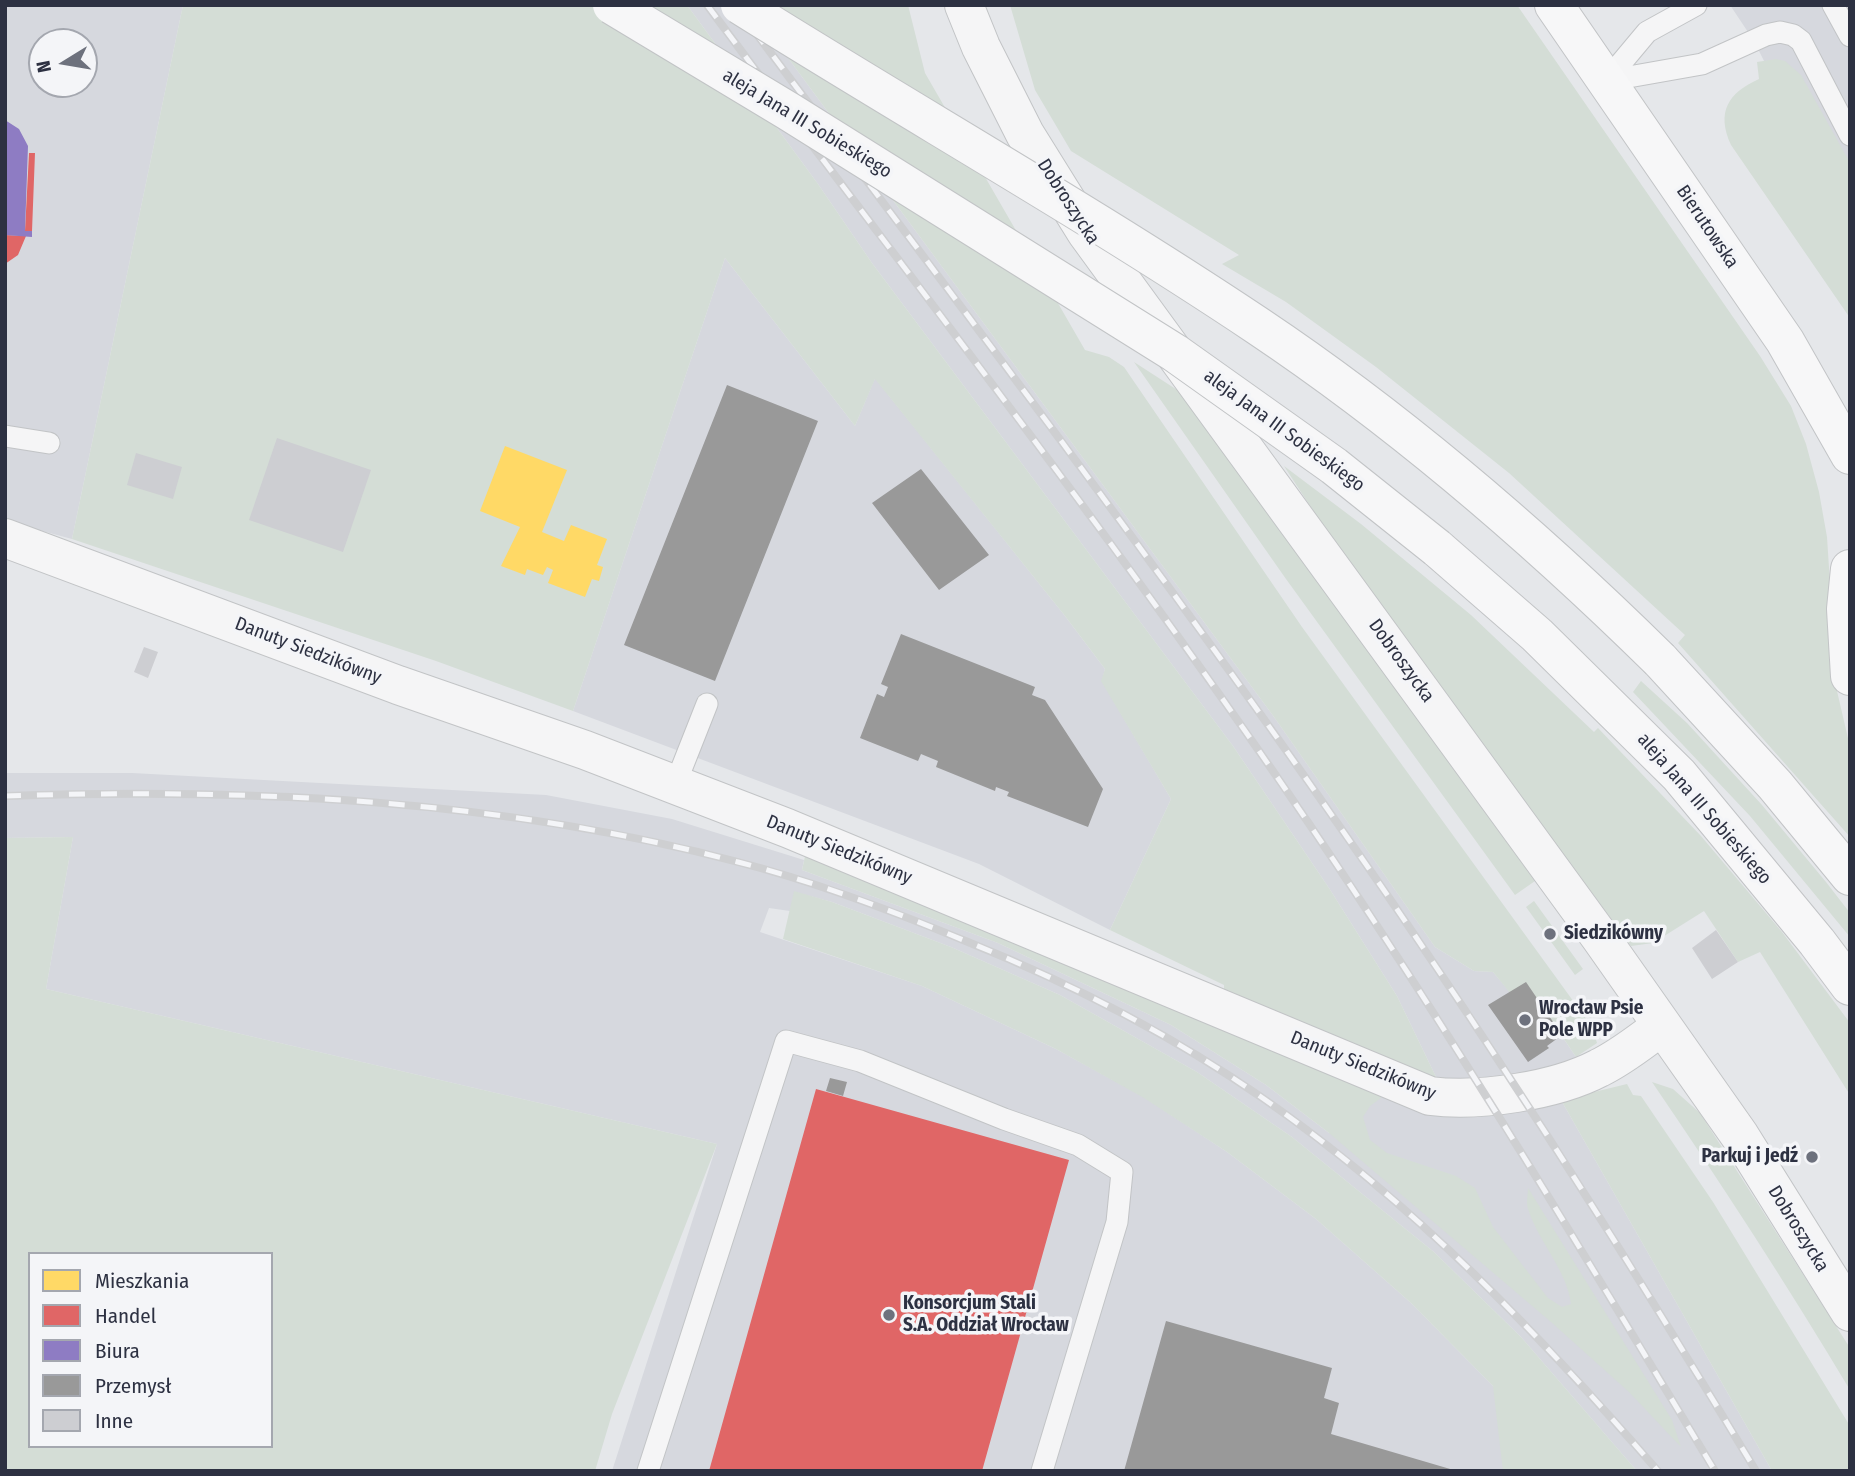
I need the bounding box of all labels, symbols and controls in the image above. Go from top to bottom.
north arrow [28,28,98,98]
text: N [31,59,56,75]
street label: aleja Jana III Sobieskiego [718,64,896,184]
street label: Dobroszycka [1032,155,1104,249]
street label: Bierutowska [1671,181,1743,273]
street label: aleja Jana III Sobieskiego [1199,365,1369,497]
street label: Danuty Siedzikówny [232,613,384,689]
street label: Dobroszycka [1363,615,1439,707]
street label: aleja Jana III Sobieskiego [1632,729,1776,889]
street label: Danuty Siedzikówny [763,810,915,890]
place label: Siedzikówny [1564,923,1663,945]
marker: Siedzikówny [1542,926,1558,942]
place label: Wrocław Psie Pole WPP [1539,998,1643,1042]
marker: Wrocław Psie Pole WPP [1517,1012,1533,1028]
street label: Danuty Siedzikówny [1287,1026,1439,1106]
place label: Parkuj i Jedź [1702,1146,1798,1168]
marker: Parkuj i Jedź [1804,1149,1820,1165]
street label: Dobroszycka [1763,1182,1833,1276]
legend [28,1252,273,1448]
text: Mieszkania [95,1268,189,1294]
place label: Konsorcjum Stali S.A. Oddział Wrocław [903,1293,1069,1337]
text: Handel [95,1303,156,1329]
marker: Konsorcjum Stali S.A. Oddział Wrocław [881,1307,897,1323]
text: Biura [95,1338,140,1364]
text: Przemysł [95,1373,171,1399]
text: Inne [95,1408,133,1434]

